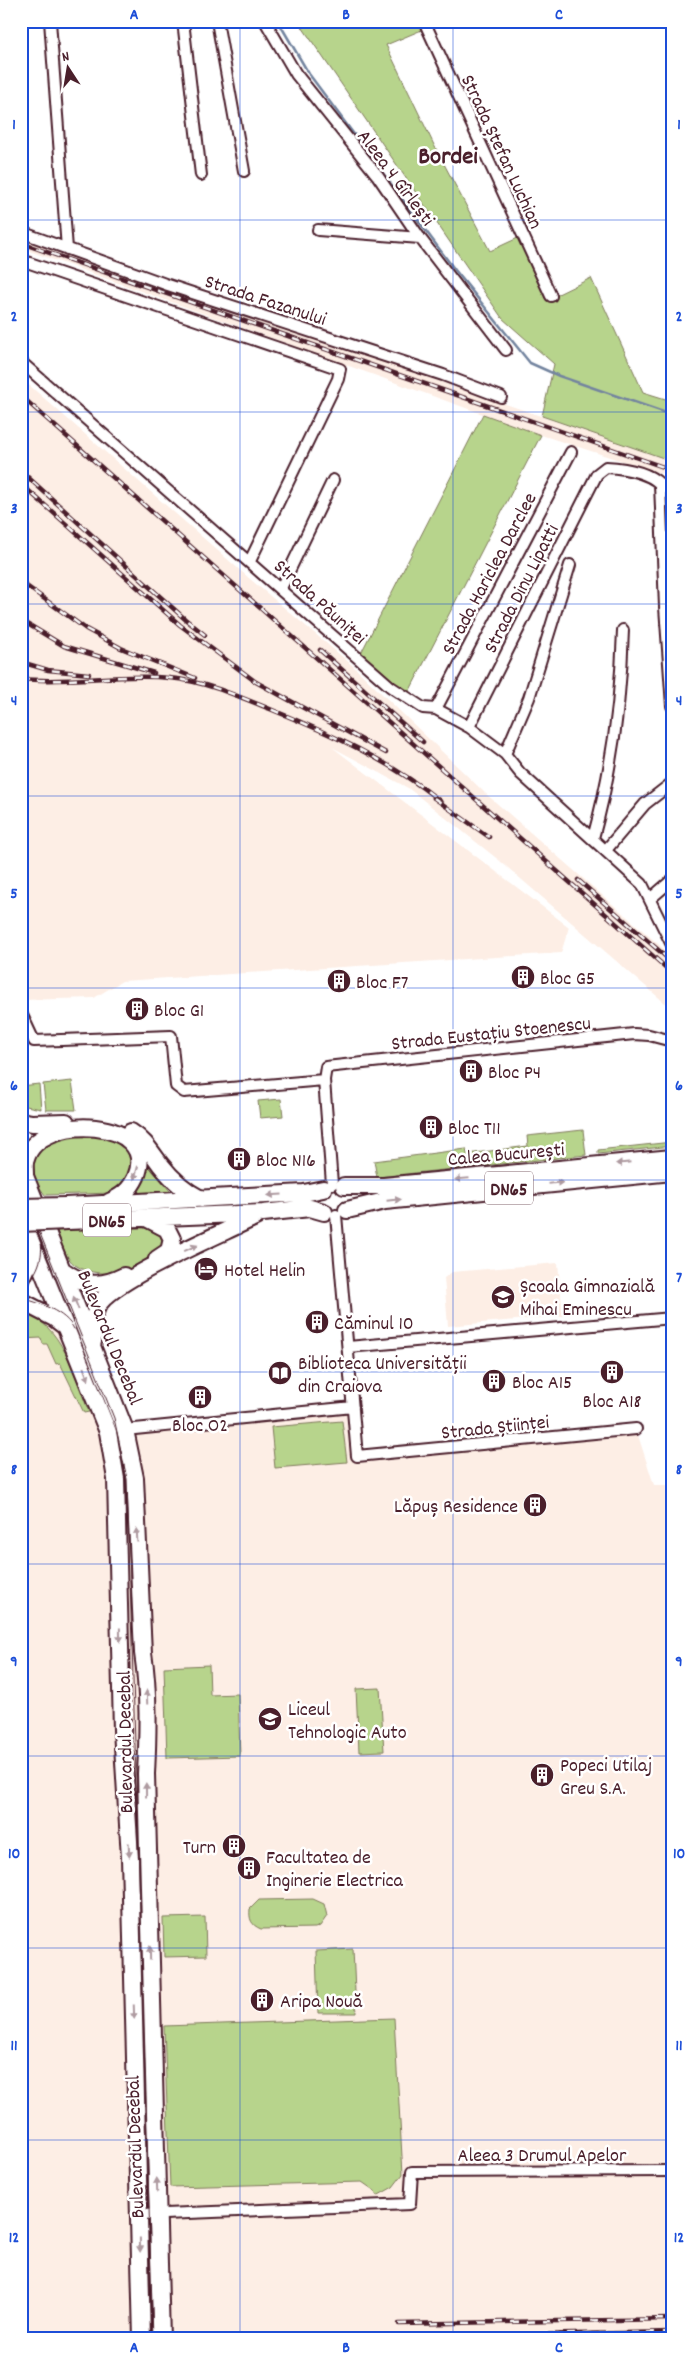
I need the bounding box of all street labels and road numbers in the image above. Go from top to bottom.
street label: Strada Ștefan Luchian [452,71,548,234]
street label: Aleea 4 Gîrlești [349,125,440,233]
street label: Strada Fazanului [201,269,330,335]
street label: Strada Hariclea Darclee [436,488,545,661]
street label: Strada Dinu Lipatti [478,520,567,659]
street label: Strada Păuniței [266,554,372,653]
street label: Strada Eustațiu Stoenescu [390,1011,592,1059]
street label: Calea București [447,1137,566,1175]
road number: DN65 [485,1172,533,1204]
road number: DN65 [83,1204,131,1236]
street label: Bulevardul Decebal [68,1267,148,1410]
street label: Strada Științei [440,1409,551,1449]
street label: Bulevardul Decebal [112,1670,142,1814]
street label: Bulevardul Decebal [121,2075,153,2219]
street label: Aleea 3 Drumul Apelor [458,2143,627,2171]

